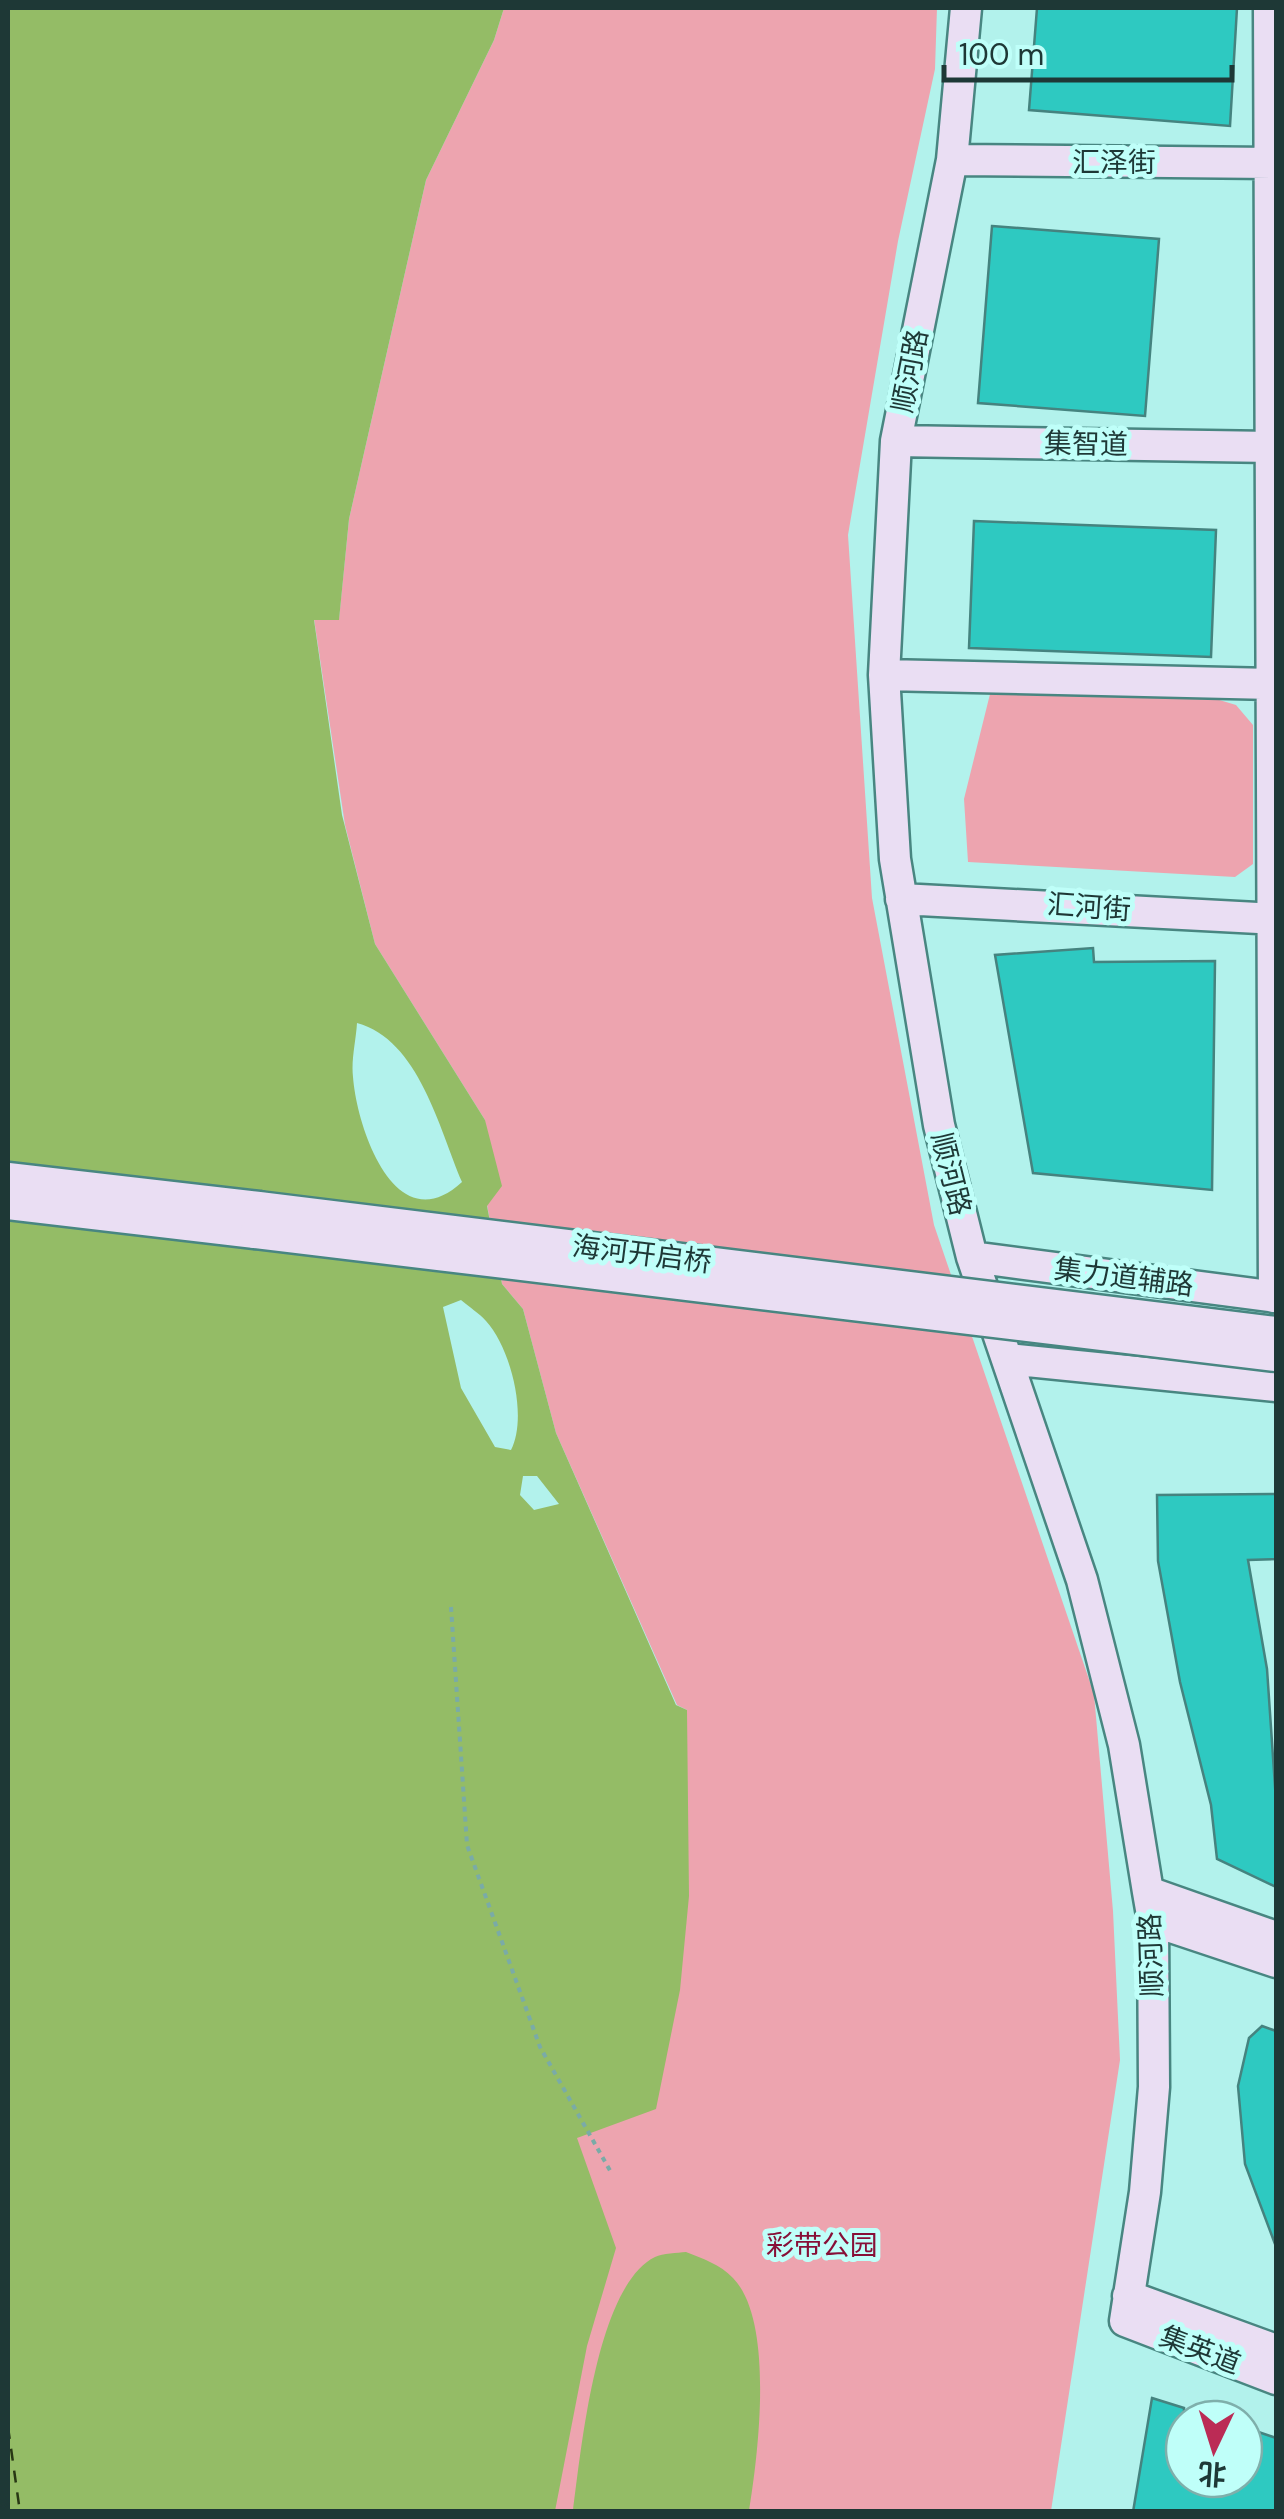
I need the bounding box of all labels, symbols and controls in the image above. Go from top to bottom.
scale bar [944,20,1232,82]
text: 100 m [959,35,1044,74]
street label: 汇泽街 [1072,144,1156,181]
street label: 顺河路 [884,326,936,416]
street label: 集智道 [1044,425,1128,463]
street label: 汇河街 [1046,886,1132,928]
street label: 顺河路 [923,1129,979,1219]
street label: 海河开启桥 [570,1227,714,1281]
street label: 集力道辅路 [1052,1250,1196,1304]
street label: 顺河路 [1131,1912,1171,1998]
park label: 彩带公园 [766,2227,878,2264]
street label: 集英道 [1154,2318,1246,2382]
north arrow [1164,2399,1264,2499]
text: 北 [1197,2454,1228,2493]

